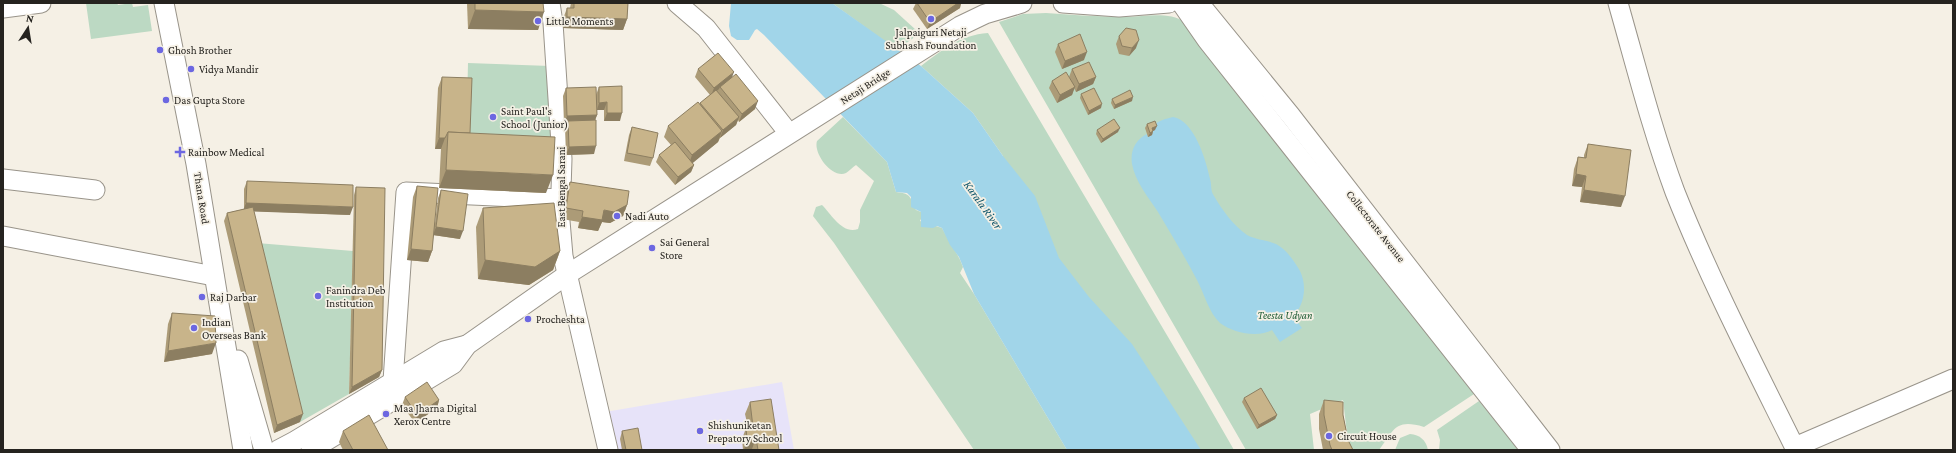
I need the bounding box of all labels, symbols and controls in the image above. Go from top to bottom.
north arrow [8,8,48,48]
text: N [25,12,35,25]
marker: Jalpaiguri Netaji Subhash Foundation [926,14,936,24]
place label: Little Moments [546,15,613,27]
marker: Little Moments [533,16,543,26]
place label: Jalpaiguri Netaji Subhash Foundation [885,26,977,51]
place label: Ghosh Brother [168,44,232,56]
marker: Ghosh Brother [155,45,165,55]
place label: Vidya Mandir [199,63,259,76]
marker: Vidya Mandir [186,64,196,74]
street label: Netaji Bridge [838,65,893,107]
place label: Das Gupta Store [174,94,245,107]
marker: Das Gupta Store [161,95,171,105]
place label: Saint Paul's School (Junior) [501,105,568,131]
marker: Saint Paul's School (Junior) [488,112,498,122]
place label: Rainbow Medical [188,146,264,158]
street label: East Bengal Sarani [555,146,568,227]
marker: Rainbow Medical [175,147,185,157]
street label: Thana Road [192,171,212,225]
water label: Karala River [961,178,1006,233]
street label: Collectorate Avenue [1344,188,1408,264]
place label: Nadi Auto [625,210,670,222]
marker: Nadi Auto [612,211,622,221]
place label: Sai General Store [660,236,710,261]
marker: Sai General Store [647,243,657,253]
place label: Fanindra Deb Institution [326,284,386,309]
place label: Raj Darbar [210,291,257,304]
marker: Fanindra Deb Institution [313,291,323,301]
marker: Raj Darbar [197,292,207,302]
park label: Teesta Udyan [1257,309,1313,322]
place label: Procheshta [536,313,585,325]
marker: Procheshta [523,314,533,324]
place label: Indian Overseas Bank [202,316,267,341]
marker: Indian Overseas Bank [189,323,199,333]
place label: Maa Jharna Digital Xerox Centre [394,402,477,427]
marker: Maa Jharna Digital Xerox Centre [381,409,391,419]
place label: Shishuniketan Prepatory School [708,419,782,445]
marker: Shishuniketan Prepatory School [695,426,705,436]
place label: Circuit House [1337,430,1397,442]
marker: Circuit House [1324,431,1334,441]

